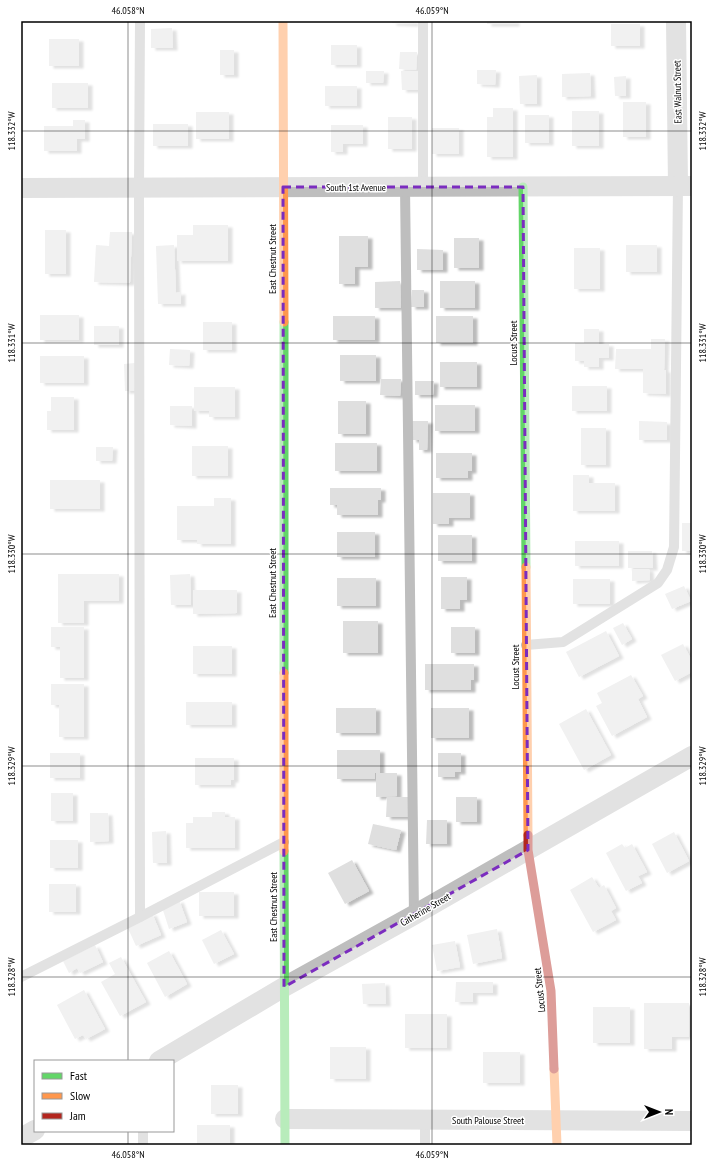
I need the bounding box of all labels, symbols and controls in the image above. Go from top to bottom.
text: 46.058°N [111,4,145,17]
text: 46.059°N [415,4,449,17]
street label: East Walnut Street [670,60,685,124]
text: 118.332°W [5,111,18,150]
text: 118.332°W [696,111,709,150]
street label: South 1st Avenue [326,181,386,194]
street label: East Chestnut Street [266,224,279,294]
street label: Locust Street [507,320,520,365]
text: 118.331°W [5,323,18,362]
text: 118.331°W [696,323,709,362]
text: 118.330°W [5,534,18,573]
text: 118.330°W [696,534,709,573]
street label: East Chestnut Street [266,548,279,618]
street label: Locust Street [509,644,522,689]
text: 118.329°W [5,746,18,785]
text: 118.329°W [696,746,709,785]
street label: East Chestnut Street [267,872,280,942]
street label: Catherine Street [398,890,453,929]
text: 118.328°W [5,957,18,996]
text: 118.328°W [696,957,709,996]
street label: Locust Street [531,967,548,1013]
legend [34,1060,174,1132]
text: Fast [70,1068,88,1083]
text: Slow [70,1088,91,1103]
north arrow [639,1092,679,1132]
text: Jam [69,1108,86,1123]
text: N [662,1109,676,1115]
street label: South Palouse Street [452,1114,524,1127]
text: 46.058°N [111,1148,145,1161]
text: 46.059°N [415,1148,449,1161]

